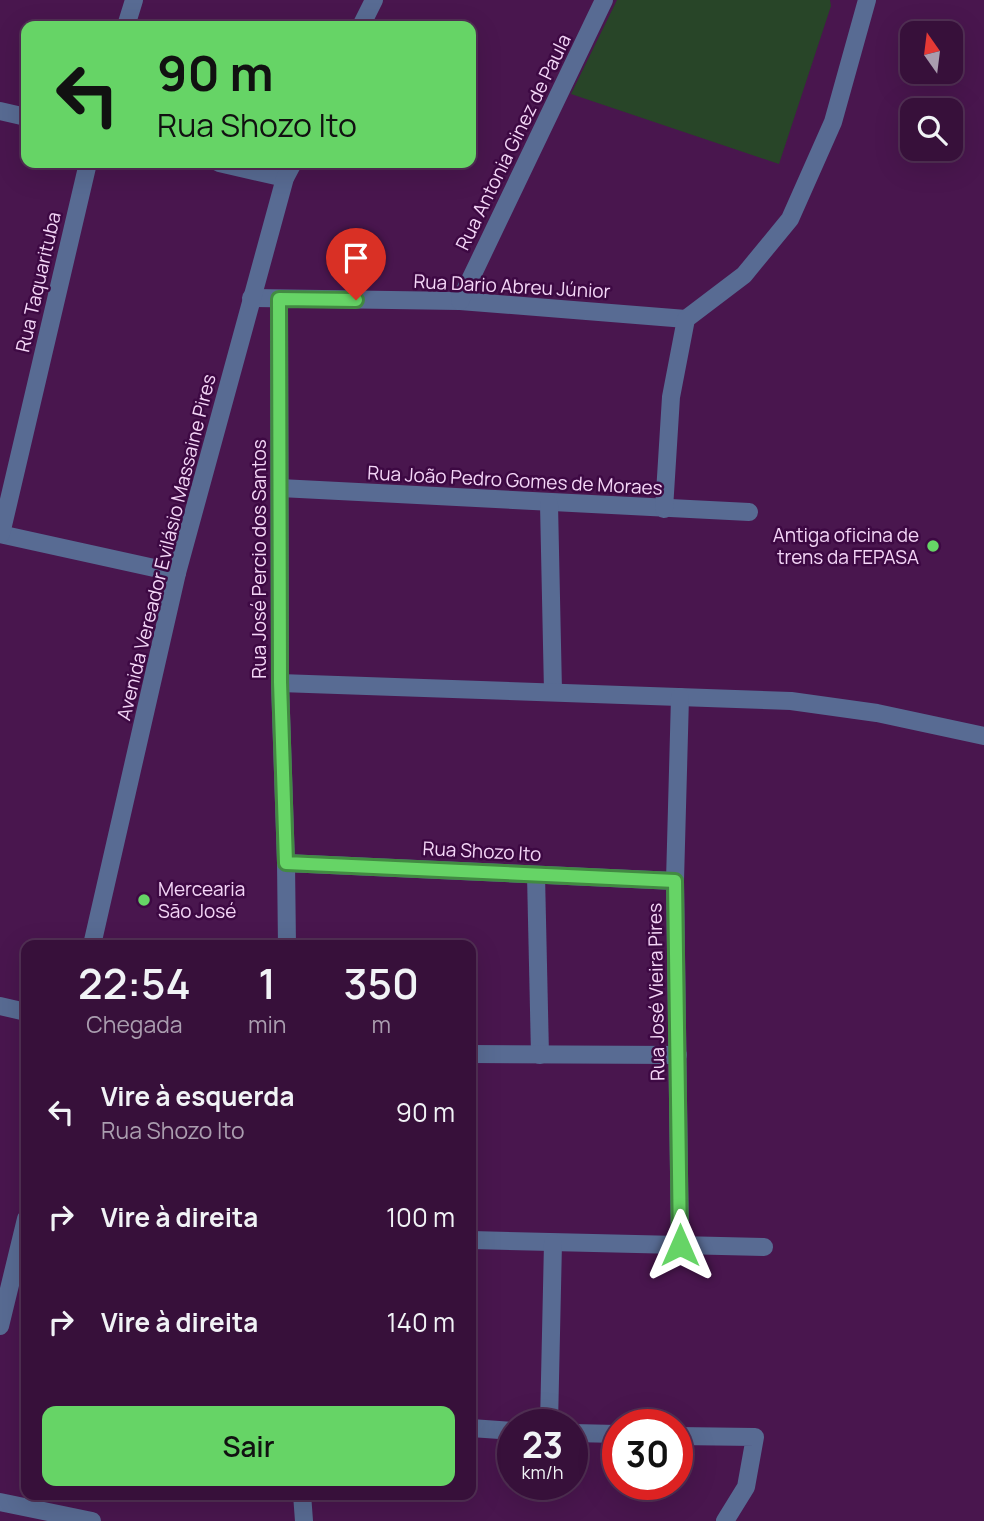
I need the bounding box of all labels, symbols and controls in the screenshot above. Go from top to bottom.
north arrow [900,21,962,84]
map controls [900,21,963,161]
street label: Rua Antonia Ginez de Paula [449,30,577,254]
text: 90 m [157,39,274,106]
icon: left [42,49,133,140]
button: search [900,98,963,161]
text: Rua Shozo Ito [157,103,357,147]
street label: Rua Taquarituba [9,209,67,355]
pin [326,228,386,300]
icon: arrive [337,239,375,277]
street label: Rua Dario Abreu Júnior [413,268,611,304]
street label: Avenida Vereador Evilásio Massaine Pires [110,371,222,723]
street label: Rua José Percio dos Santos [246,439,272,679]
street label: Rua João Pedro Gomes de Moraes [367,459,663,501]
place label: Antiga oficina de trens da FEPASA [773,522,919,570]
marker: Antiga oficina de trens da FEPASA [925,538,941,554]
street label: Rua Shozo Ito [422,835,542,867]
place label: Mercearia São José [158,876,245,924]
marker: Mercearia São José [136,892,152,908]
street label: Rua José Vieira Pires [641,903,671,1081]
text: 22:54 [78,954,191,1012]
text: 1 [258,954,276,1012]
text: 350 [343,954,419,1012]
text: Chegada [86,1008,183,1040]
text: min [248,1008,286,1040]
text: m [371,1008,391,1040]
text: Vire à esquerda [101,1078,294,1114]
icon: left [42,1093,80,1131]
text: 90 m [396,1094,455,1130]
text: Rua Shozo Ito [101,1114,245,1146]
icon: right [42,1198,80,1236]
text: Vire à direita [101,1199,258,1235]
text: 100 m [386,1199,455,1235]
position arrow [643,1208,717,1282]
icon: right [42,1303,80,1341]
text: Vire à direita [101,1304,258,1340]
text: 140 m [386,1304,455,1340]
button: Sair [42,1406,455,1486]
speed limit sign: 30 [602,1409,693,1500]
text: 23 [522,1421,563,1469]
text: km/h [522,1460,563,1484]

